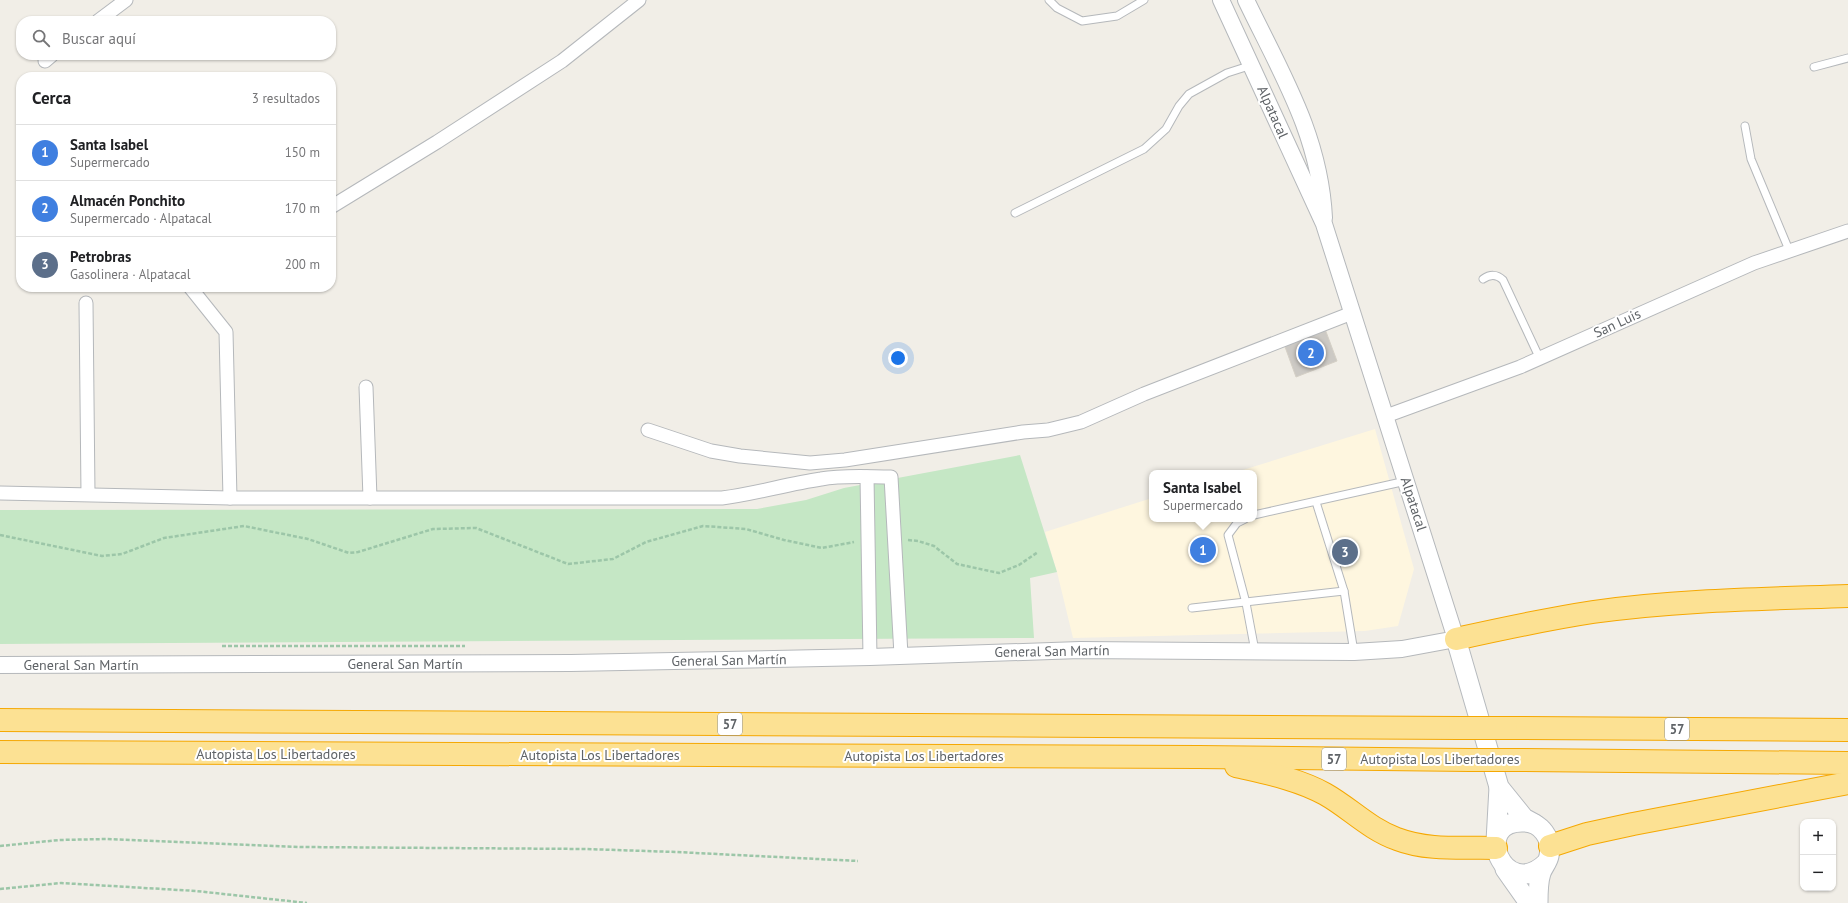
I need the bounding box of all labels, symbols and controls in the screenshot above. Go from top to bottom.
search box [16,16,336,60]
icon: search [30,27,52,49]
text: Buscar aquí [62,29,136,48]
street label: Alpatacal [1253,83,1293,141]
text: Cerca [32,87,71,109]
text: 3 resultados [252,90,320,107]
text: Santa Isabel [70,135,148,154]
text: 1 [41,144,49,161]
text: 150 m [285,144,320,161]
text: Supermercado [70,154,150,171]
text: Almacén Ponchito [70,191,185,210]
text: 2 [41,200,49,217]
text: 170 m [285,200,320,217]
text: Supermercado · Alpatacal [70,210,212,227]
text: Petrobras [70,247,131,266]
text: 3 [41,256,49,273]
text: 200 m [285,256,320,273]
text: Gasolinera · Alpatacal [70,266,191,283]
street label: San Luis [1591,304,1644,342]
pin: 2 [1298,338,1324,368]
your location [888,348,908,368]
popup [1149,470,1257,522]
street label: Alpatacal [1397,475,1431,533]
text: Santa Isabel [1163,478,1241,497]
text: Supermercado [1163,497,1243,514]
pin: 1 [1190,535,1216,565]
pin: 3 [1332,537,1358,567]
street label: General San Martín [994,641,1110,661]
street label: General San Martín [671,650,787,670]
street label: General San Martín [347,655,463,673]
street label: General San Martín [23,656,139,674]
road number: 57 [718,713,742,735]
road number: 57 [1665,718,1689,740]
street label: Autopista Los Libertadores [196,745,356,763]
street label: Autopista Los Libertadores [520,746,680,764]
street label: Autopista Los Libertadores [844,747,1004,765]
road number: 57 [1322,748,1346,770]
street label: Autopista Los Libertadores [1360,750,1520,768]
map controls [1800,819,1836,891]
button: + [1800,819,1836,855]
button: − [1800,855,1836,891]

